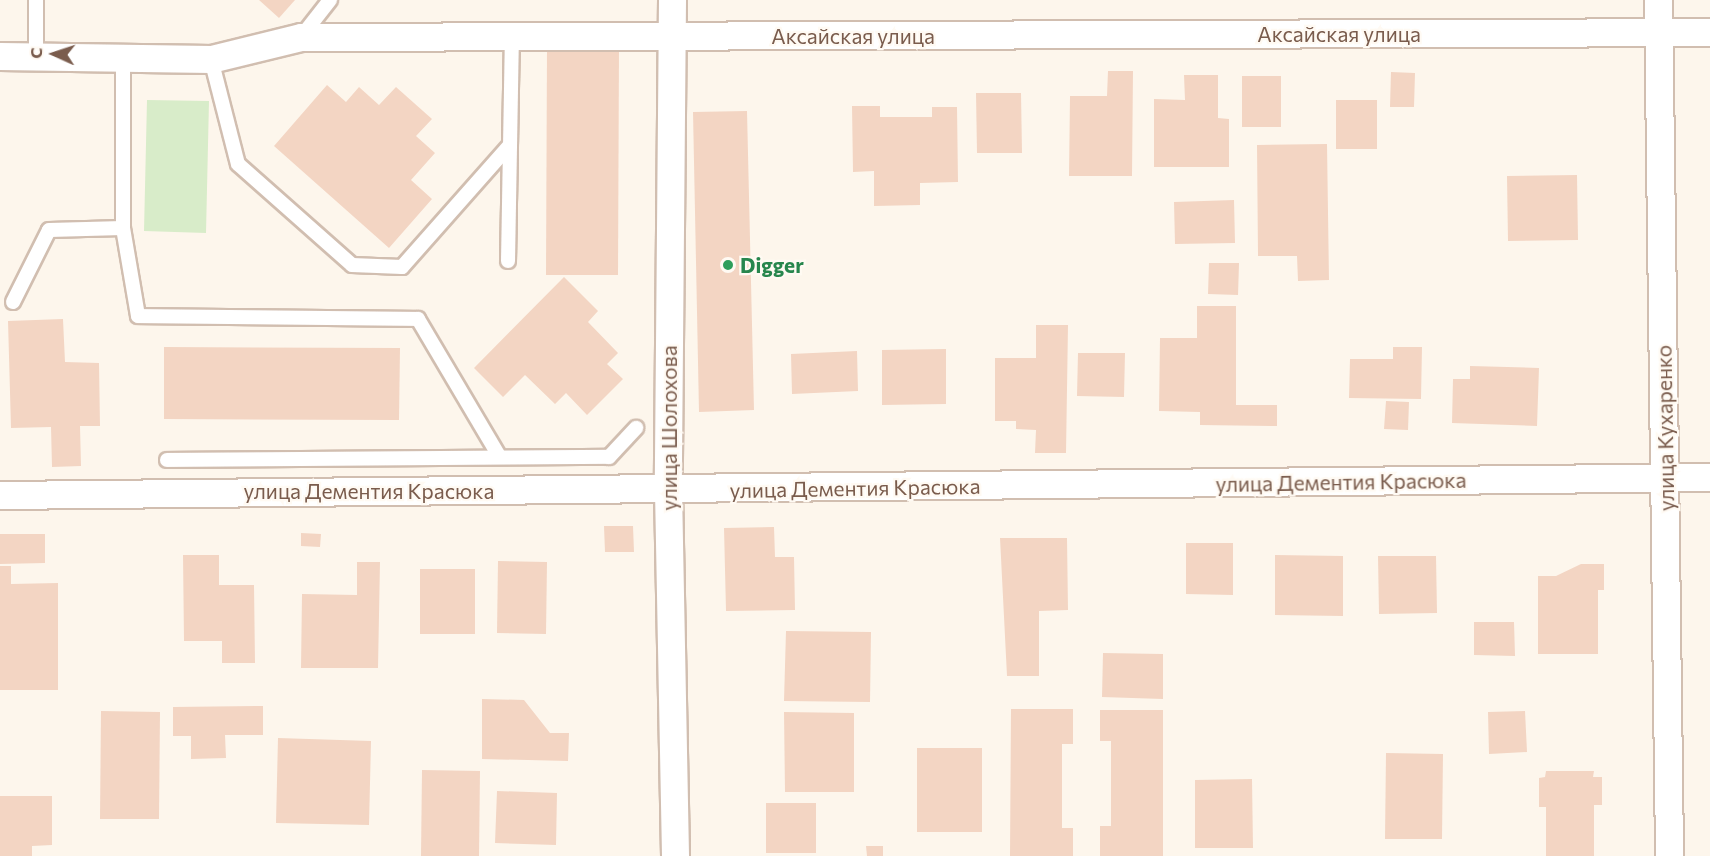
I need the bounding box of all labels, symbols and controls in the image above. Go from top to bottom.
street label: Аксайская улица [1257,21,1421,47]
street label: Аксайская улица [771,23,935,49]
north arrow [24,24,84,84]
text: С [26,47,45,59]
place label: Digger [740,252,804,278]
marker: Digger [721,258,735,272]
street label: улица Шолохова [656,345,682,511]
street label: улица Кухаренко [1651,345,1679,511]
street label: улица Дементия Красюка [1215,467,1467,497]
street label: улица Дементия Красюка [729,473,981,503]
street label: улица Дементия Красюка [244,478,494,504]

